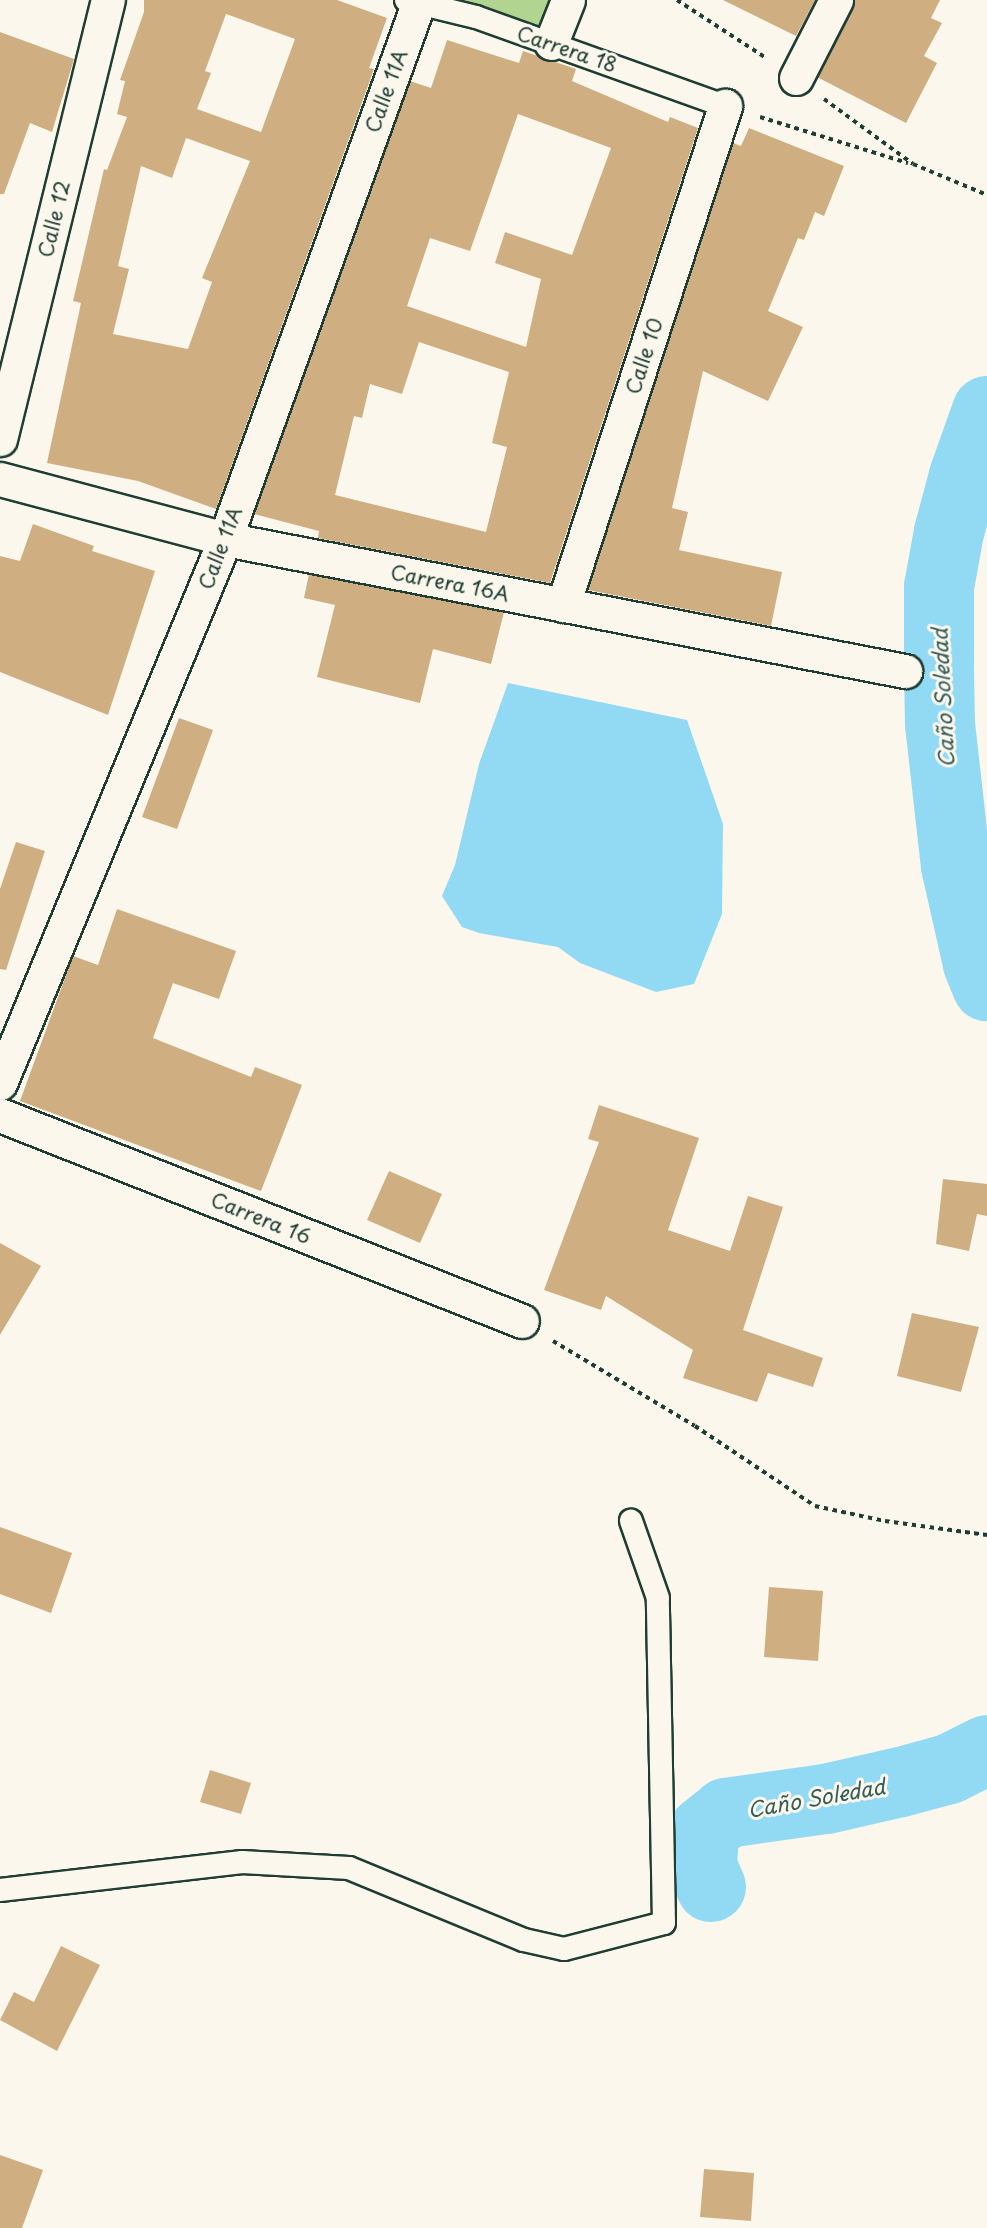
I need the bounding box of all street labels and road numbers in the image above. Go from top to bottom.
street label: Carrera 18 [514,21,620,77]
street label: Calle 11A [360,46,412,136]
street label: Calle 12 [33,178,75,260]
street label: Calle 10 [620,315,668,397]
street label: Calle 11A [193,503,247,593]
street label: Carrera 16A [388,560,512,606]
street label: Carrera 16 [207,1187,315,1249]

